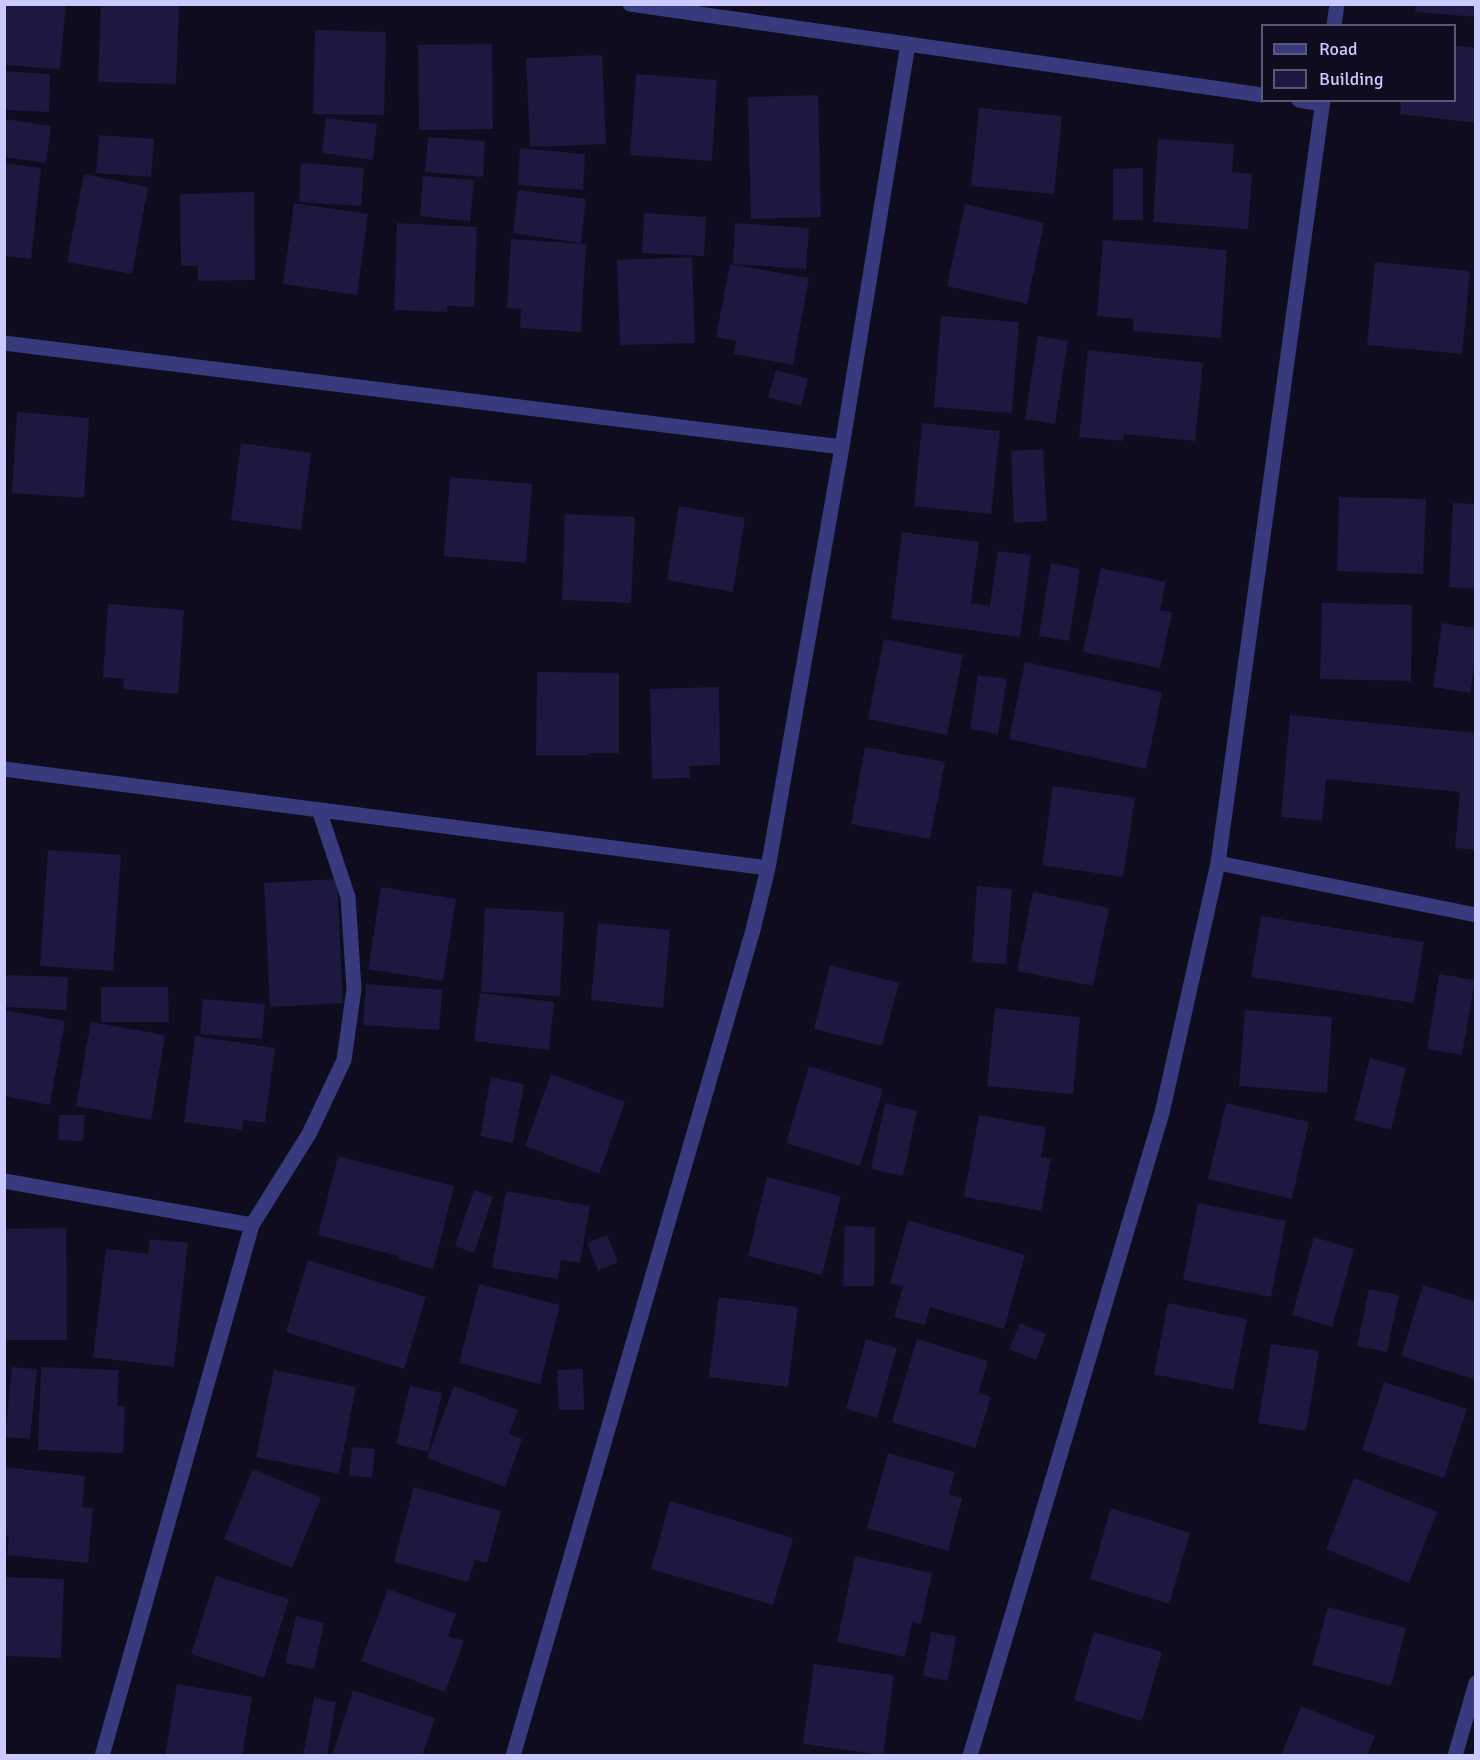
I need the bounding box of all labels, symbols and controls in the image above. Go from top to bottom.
legend [1261,24,1456,102]
text: Road [1319,38,1358,60]
text: Building [1319,68,1383,90]

